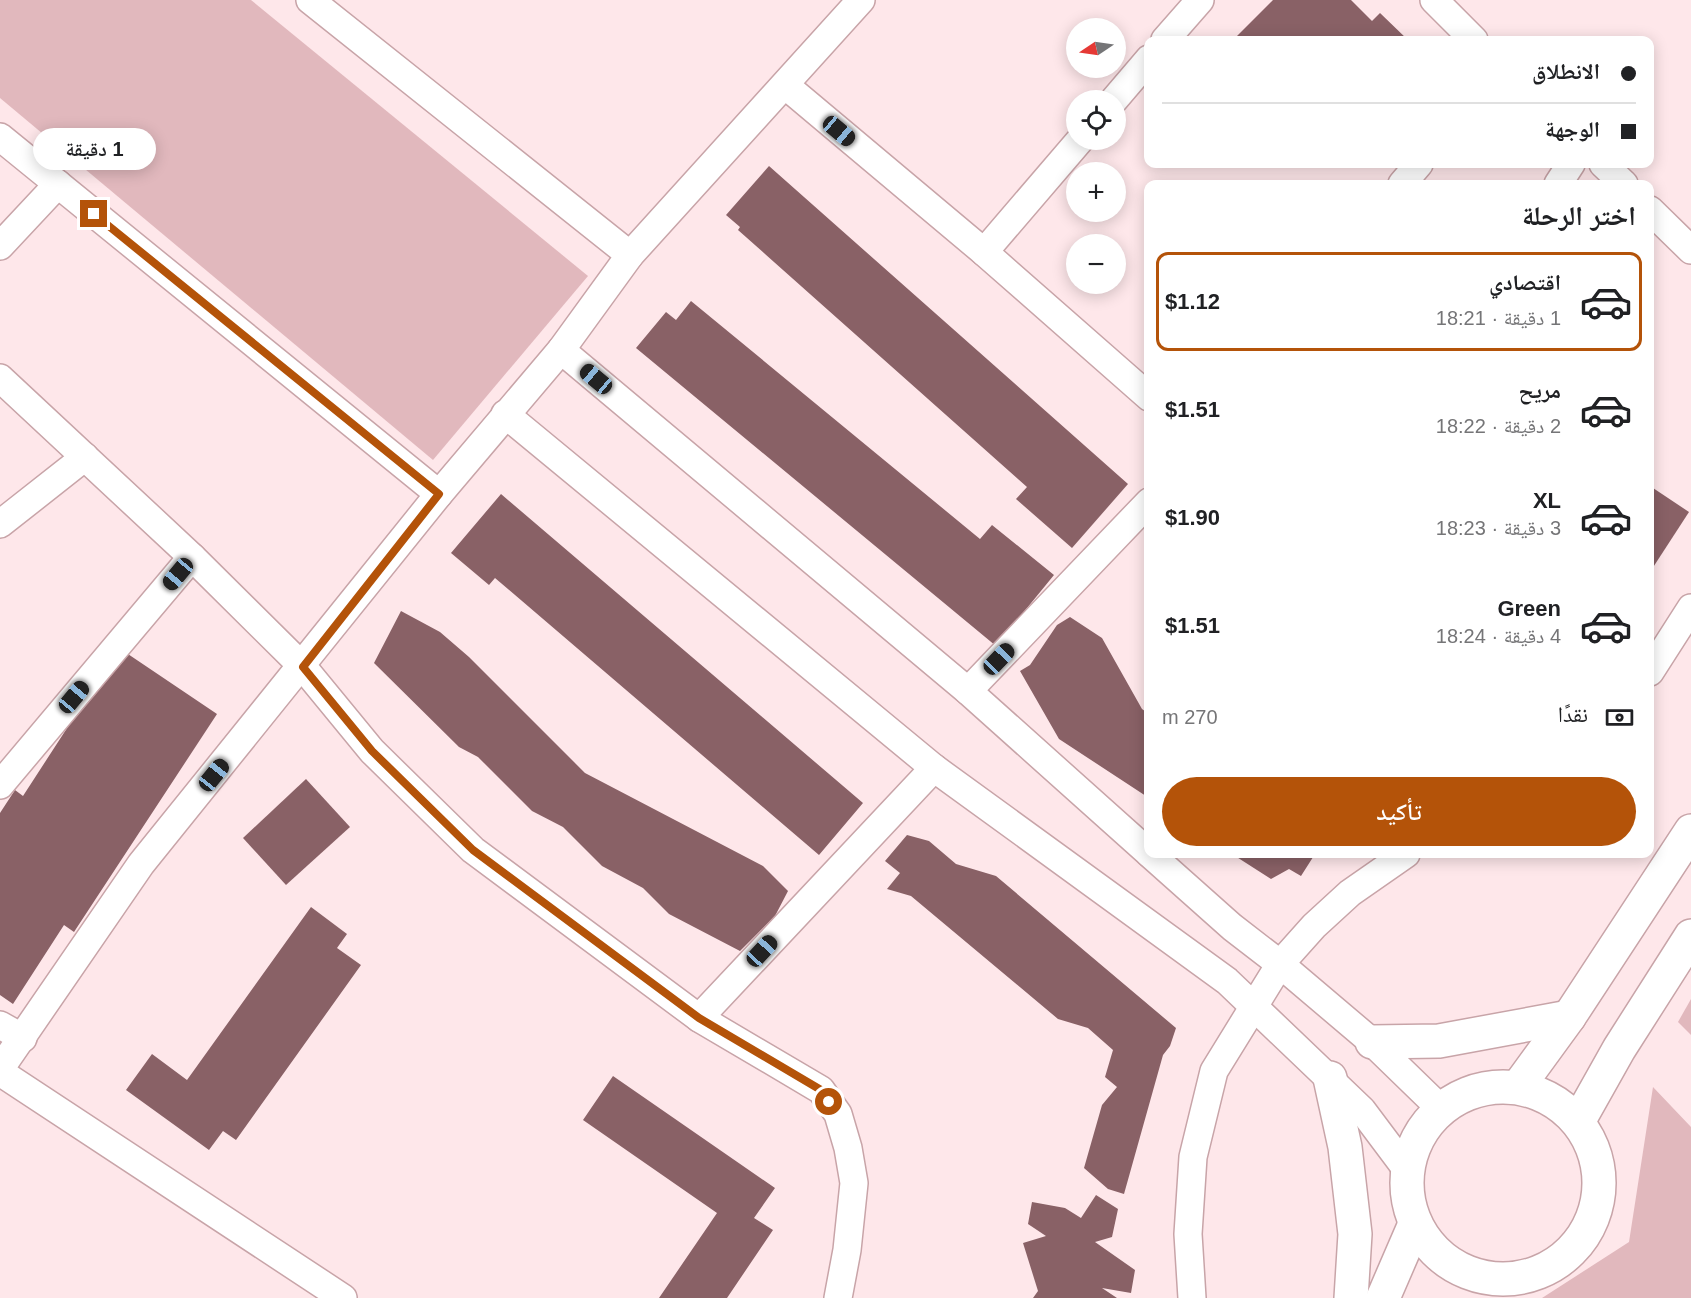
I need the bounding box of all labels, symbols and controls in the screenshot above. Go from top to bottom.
north arrow [1066,18,1126,78]
map controls [1066,18,1126,294]
text: الانطلاق [1532,59,1600,84]
button: locate [1066,90,1126,150]
car [819,113,859,149]
text: الوجهة [1545,117,1600,142]
callout: 1 دقيقة [32,127,156,169]
text: 1 دقيقة [65,138,124,160]
button: + [1066,162,1126,222]
route end [80,200,107,227]
text: اختر الرحلة [1522,201,1636,231]
button: − [1066,234,1126,294]
text: اقتصادي [1489,270,1561,295]
icon: car [1579,275,1633,329]
text: $1.12 [1165,289,1220,314]
text: 1 دقيقة · 18:21 [1436,307,1561,329]
car [576,361,616,397]
text: مريح [1518,378,1561,403]
icon: car [1579,383,1633,437]
text: $1.51 [1165,397,1220,422]
text: 2 دقيقة · 18:22 [1436,415,1561,437]
text: XL [1533,488,1561,513]
icon: car [1579,491,1633,545]
text: $1.90 [1165,505,1220,530]
text: 3 دقيقة · 18:23 [1436,517,1561,539]
car [160,554,196,594]
text: Green [1497,596,1561,621]
icon: car [1579,599,1633,653]
text: $1.51 [1165,613,1220,638]
text: 4 دقيقة · 18:24 [1436,625,1561,647]
car [980,640,1018,678]
car [56,677,92,717]
icon: cash [1603,701,1636,734]
text: نقدًا [1558,702,1588,727]
text: 270 m [1162,706,1218,728]
car [196,755,232,795]
button: تأكيد [1162,777,1636,846]
car [743,932,781,970]
route start [815,1088,842,1115]

